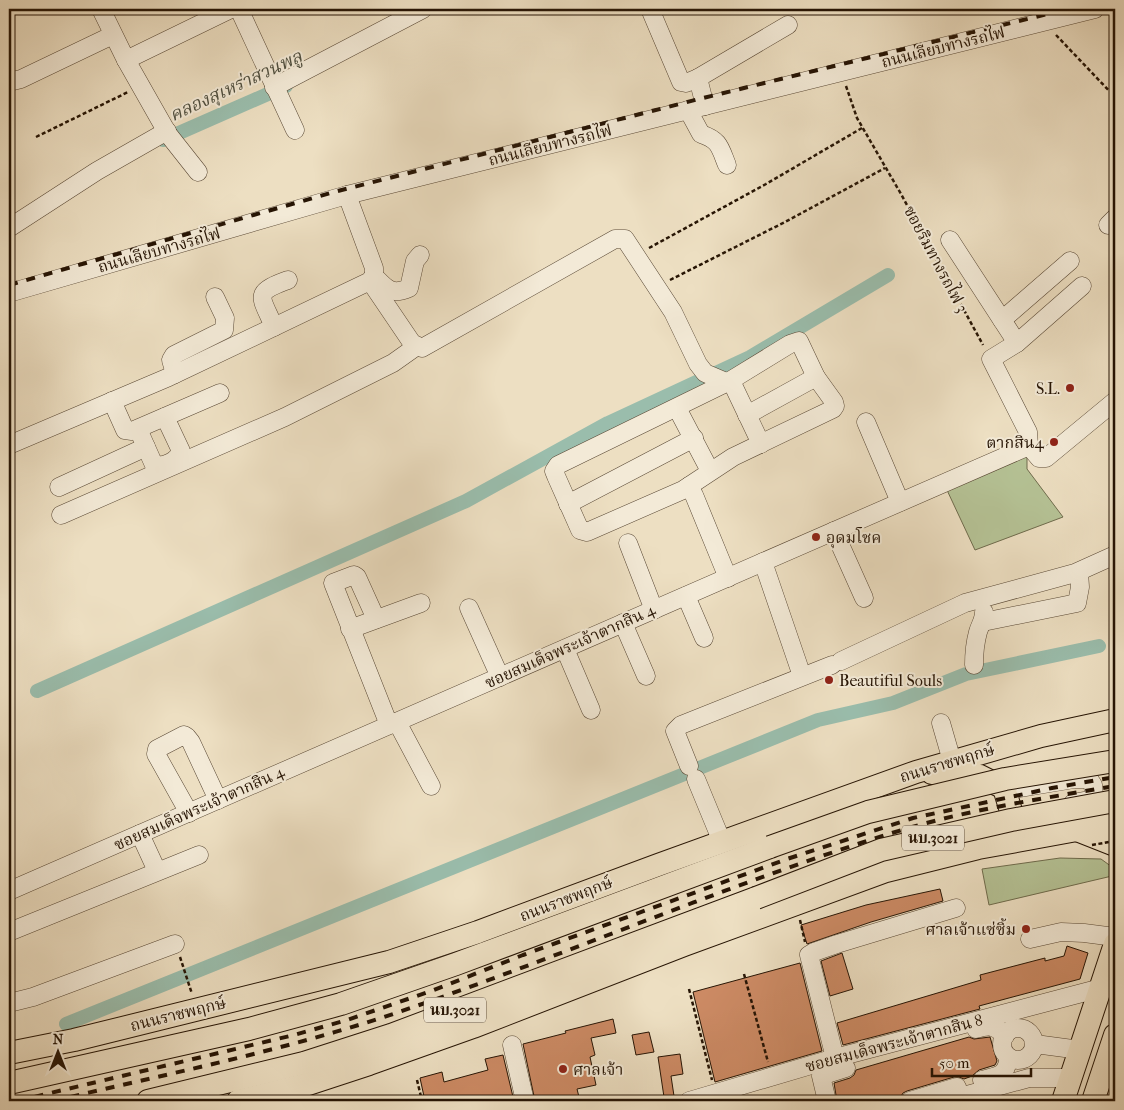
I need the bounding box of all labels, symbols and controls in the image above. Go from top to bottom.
street label: ถนนเลียบทางรถไฟ [879,22,1007,72]
water label: คลองสุเหร่าสวนพลู [166,46,307,127]
street label: ถนนเลียบทางรถไฟ [486,120,614,170]
street label: ซอยริมทางรถไฟ 3 [900,202,973,316]
street label: ถนนเลียบทางรถไฟ [95,222,222,277]
place label: S.L. [1036,379,1060,398]
marker: S.L. [1064,382,1076,394]
place label: ตากสิน4 [986,433,1045,452]
marker: ตากสิน4 [1048,436,1060,448]
place label: อุดมโชค [826,527,881,549]
marker: อุดมโชค [810,531,822,543]
street label: ซอยสมเด็จพระเจ้าตากสิน 4 [482,600,659,692]
place label: Beautiful Souls [839,671,942,690]
marker: Beautiful Souls [823,674,835,686]
street label: ถนนราชพฤกษ์ [897,740,997,786]
street label: ซอยสมเด็จพระเจ้าตากสิน 4 [111,762,288,854]
road number: นบ.3021 [902,826,964,850]
street label: ถนนราชพฤกษ์ [517,873,615,925]
place label: ศาลเจ้าแซ่ซิ้ม [925,918,1016,939]
marker: ศาลเจ้าแซ่ซิ้ม [1020,923,1032,935]
street label: ถนนราชพฤกษ์ [128,993,228,1035]
road number: นบ.3021 [424,998,486,1022]
street label: ซอยสมเด็จพระเจ้าตากสิน 8 [803,1010,985,1076]
north arrow [32,1028,82,1078]
text: N [53,1031,64,1048]
scale bar [932,1045,1030,1077]
text: 50 m [939,1054,970,1072]
place label: ศาลเจ้า [573,1060,623,1079]
marker: ศาลเจ้า [557,1063,569,1075]

